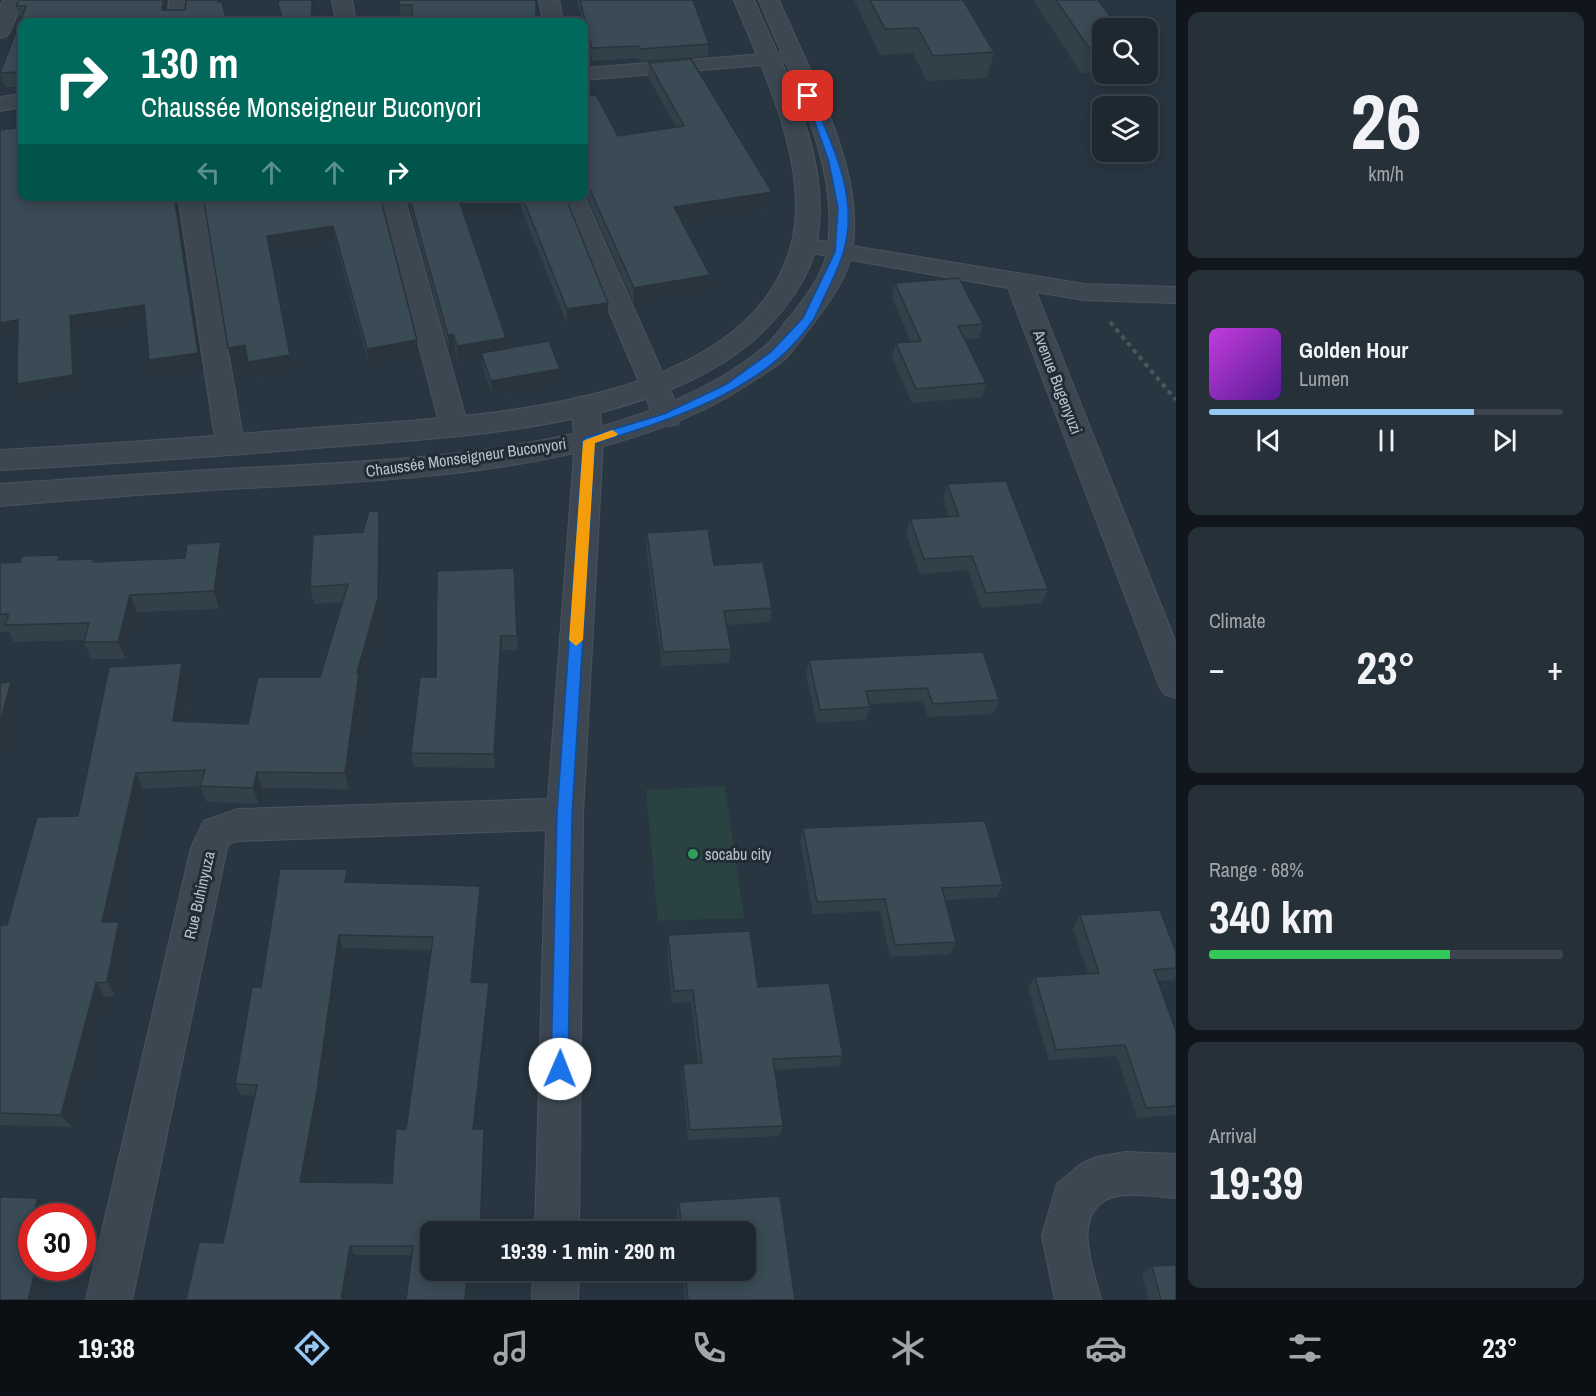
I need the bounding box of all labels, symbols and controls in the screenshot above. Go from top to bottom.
map controls [1092,18,1158,162]
button: search [1092,18,1158,84]
text: 130 m [141,35,239,91]
icon: right [42,42,120,120]
text: 26 [1350,68,1422,173]
pin [782,70,833,121]
icon: arrive [791,79,824,112]
text: Chaussée Monseigneur Buconyori [141,89,482,125]
button: layers [1092,96,1158,162]
icon: left [192,156,225,189]
icon: ahead [255,156,288,189]
icon: ahead [318,156,351,189]
icon: right [381,156,414,189]
text: km/h [1368,160,1404,187]
street label: Avenue Bugenyuzi [1028,326,1088,437]
text: Golden Hour [1299,335,1408,365]
text: Lumen [1299,365,1349,392]
icon: previous [1252,424,1285,457]
icon: pause [1370,424,1403,457]
icon: next [1488,424,1521,457]
street label: Chaussée Monseigneur Buconyori [364,432,568,482]
text: Climate [1209,607,1266,634]
text: 23° [1356,637,1416,698]
text: − [1209,646,1225,690]
text: + [1547,646,1563,690]
place label: socabu city [705,843,772,865]
marker: socabu city [686,847,700,861]
street label: Rue Buhinyuza [178,848,220,941]
text: Range · 68% [1209,856,1304,883]
text: 340 km [1209,886,1334,947]
position arrow [528,1037,592,1101]
text: Arrival [1209,1122,1256,1149]
text: 19:39 [1209,1152,1303,1213]
speed limit sign: 30 [18,1203,96,1281]
text: 19:39 · 1 min · 290 m [501,1236,675,1266]
icon: directions [291,1327,333,1369]
icon: music [490,1327,532,1369]
icon: phone [688,1327,730,1369]
icon: climate [887,1327,929,1369]
icon: car [1085,1327,1127,1369]
icon: filters [1284,1327,1326,1369]
text: 19:38 [78,1330,135,1366]
text: 23° [1482,1330,1518,1366]

